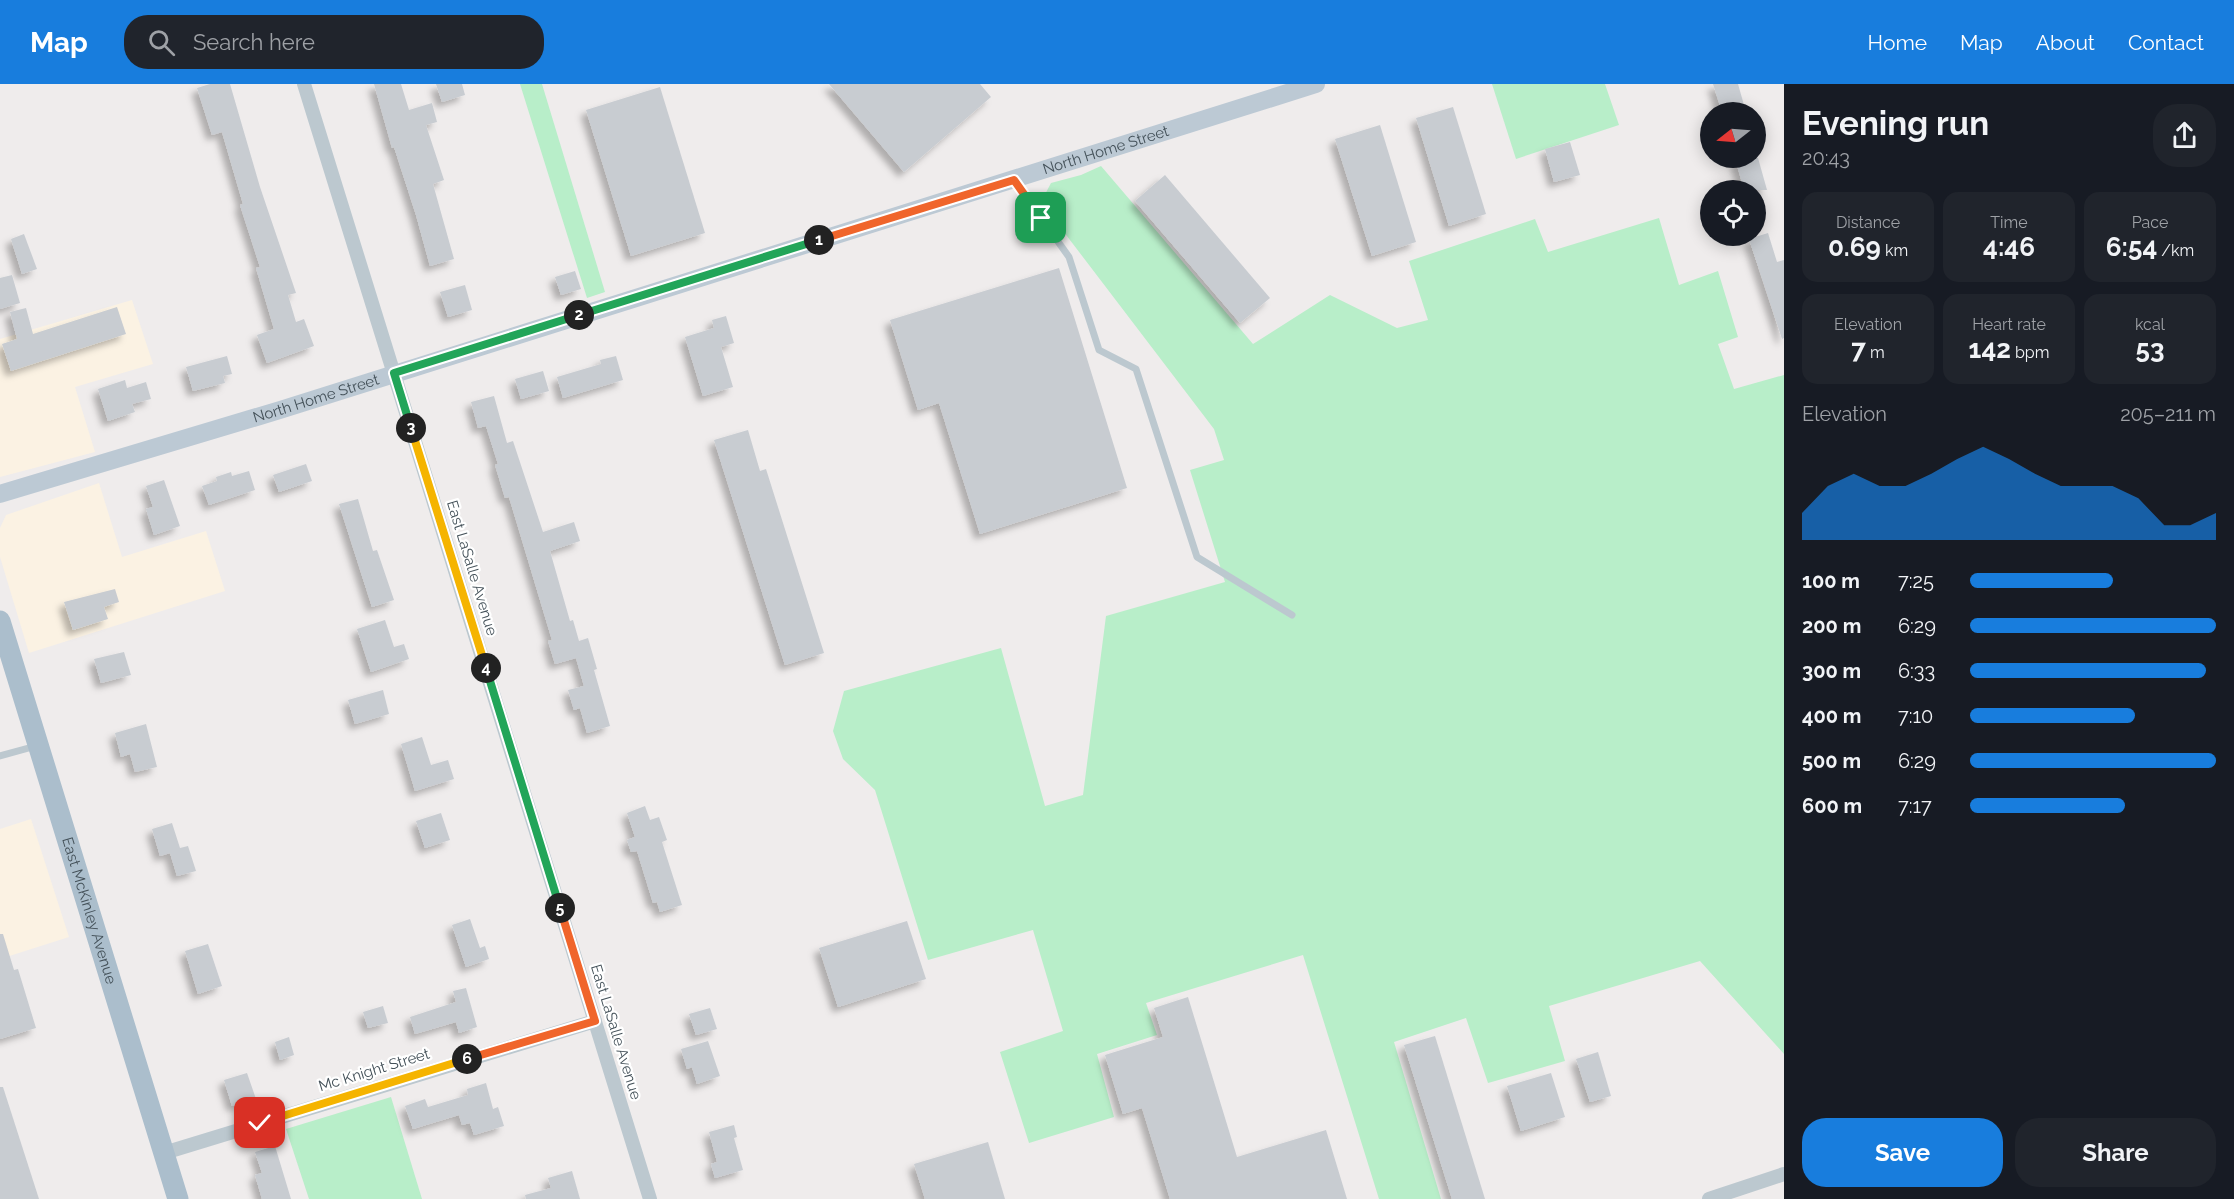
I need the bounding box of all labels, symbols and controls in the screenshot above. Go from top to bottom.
search box [124,15,544,69]
text: Map [30,26,88,59]
icon: search [145,26,178,59]
text: Search here [193,29,315,55]
text: Home [1868,30,1927,55]
text: Map [1960,30,2003,55]
text: About [2036,30,2095,55]
text: Contact [2128,30,2204,55]
north arrow [1700,102,1766,168]
map controls [1700,102,1766,246]
text: Evening run [1802,104,1989,143]
button: share [2153,104,2216,167]
street label: North Home Street [1040,122,1171,178]
text: 20:43 [1802,146,1850,170]
button: locate [1700,180,1766,246]
pin [1015,192,1066,243]
icon: arrive [1024,201,1057,234]
text: Distance [1836,213,1900,232]
text: Time [1990,213,2028,232]
text: Pace [2132,213,2168,232]
pin: 1 [804,225,834,255]
text: 1 [815,230,823,249]
text: 0.69 [1828,232,1881,262]
text: 4:46 [1983,232,2035,262]
text: 6:54 [2106,232,2157,262]
text: km [1881,241,1908,260]
text: /km [2157,241,2194,260]
pin: 2 [564,300,594,330]
text: 2 [574,305,584,324]
text: Elevation [1834,315,1902,334]
text: Heart rate [1972,315,2046,334]
text: kcal [2135,315,2165,334]
text: 7 [1851,334,1866,364]
text: 142 [1969,334,2011,364]
text: 53 [2136,334,2164,364]
text: m [1866,343,1885,362]
text: bpm [2011,343,2049,362]
street label: North Home Street [251,370,381,427]
text: Elevation [1802,402,1887,426]
text: 205–211 m [2120,402,2216,426]
pin: 3 [396,413,426,443]
text: 3 [407,418,415,437]
street label: East LaSalle Avenue [443,498,501,638]
text: 100 m [1802,569,1860,593]
text: 7:25 [1898,569,1934,593]
text: 200 m [1802,614,1861,638]
text: 6:29 [1898,614,1936,638]
pin: 4 [471,653,501,683]
text: 4 [481,658,491,677]
text: 300 m [1802,659,1861,683]
text: 6:33 [1898,659,1935,683]
text: 400 m [1802,704,1861,728]
text: 7:10 [1898,704,1933,728]
text: 500 m [1802,749,1861,773]
text: 6:29 [1898,749,1936,773]
text: 600 m [1802,794,1862,818]
text: 7:17 [1898,794,1932,818]
street label: East McKinley Avenue [58,835,120,986]
pin: 5 [545,893,575,923]
text: 5 [556,898,564,917]
street label: East LaSalle Avenue [587,962,645,1102]
pin: 6 [452,1044,482,1074]
street label: Mc Knight Street [316,1045,432,1095]
text: 6 [462,1049,472,1068]
pin [234,1097,285,1148]
icon: check [243,1106,276,1139]
button: Save [1802,1118,2003,1187]
button: Share [2015,1118,2216,1187]

